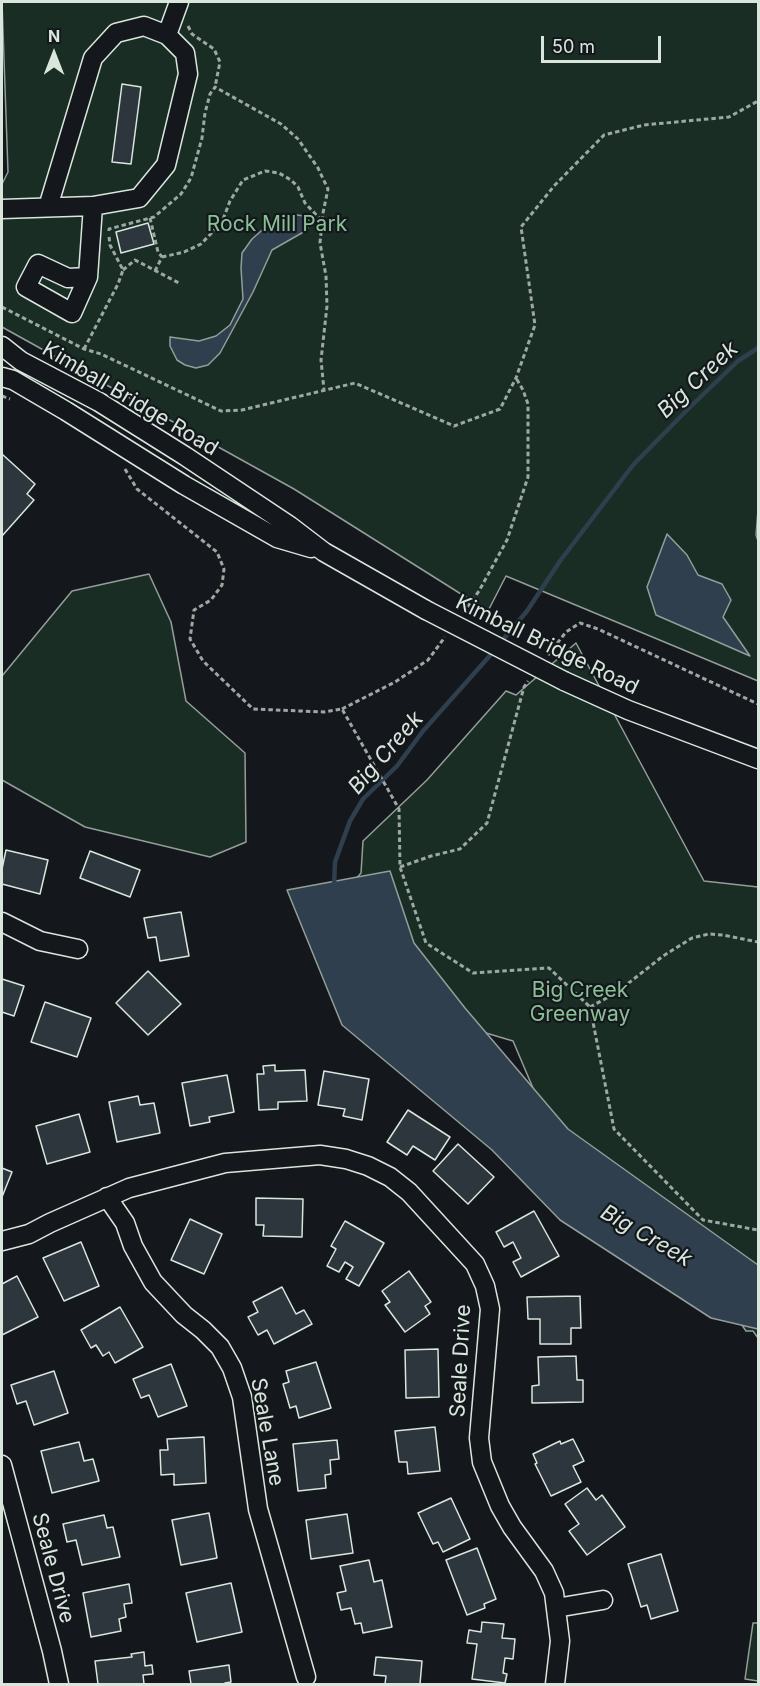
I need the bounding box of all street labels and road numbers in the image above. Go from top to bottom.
street label: Kimball Bridge Road [38,337,222,461]
street label: Kimball Bridge Road [451,590,643,700]
street label: Seale Drive [445,1304,477,1418]
street label: Seale Lane [245,1376,289,1488]
street label: Seale Drive [26,1510,80,1626]

